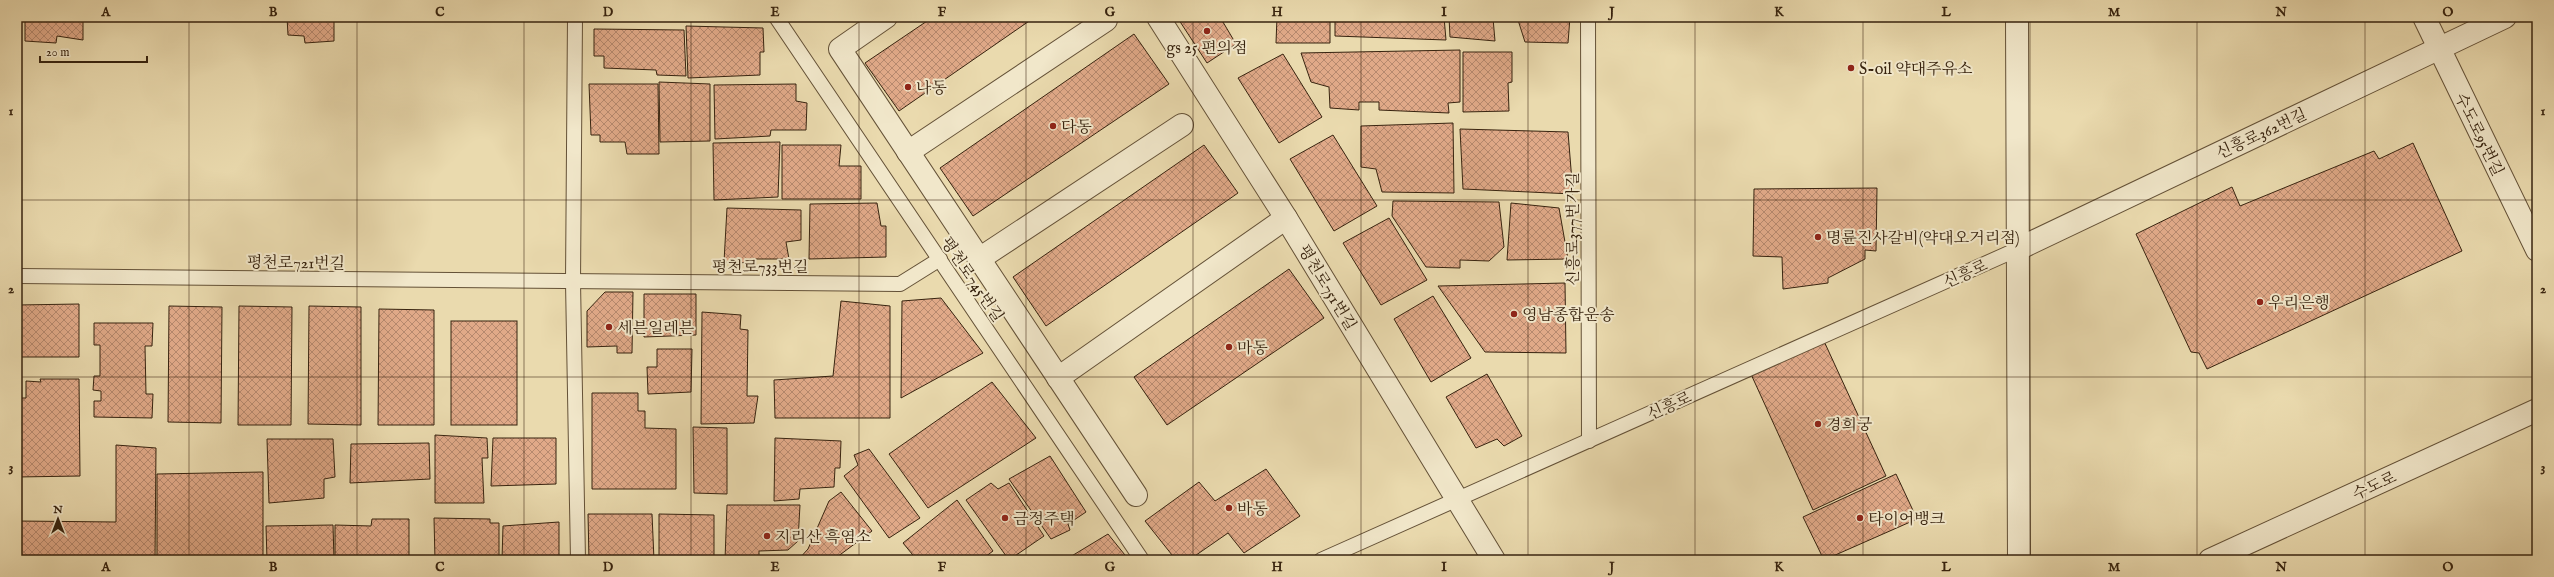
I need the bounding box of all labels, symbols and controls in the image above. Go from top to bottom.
text: A [101,4,112,21]
text: B [269,4,278,21]
text: C [435,4,445,21]
text: D [603,4,614,21]
text: E [770,4,780,21]
text: F [938,4,947,21]
text: G [1105,4,1116,21]
text: H [1271,4,1283,21]
text: I [1441,4,1447,21]
text: J [1607,4,1615,21]
text: K [1774,4,1784,21]
text: L [1940,4,1951,21]
text: M [2108,4,2121,21]
text: N [2274,4,2287,21]
text: O [2443,4,2454,21]
marker: gs 25 편의점 [1202,26,1212,36]
scale bar [40,38,147,64]
place label: gs 25 편의점 [1167,39,1247,59]
text: 20 m [46,45,69,60]
place label: S-oil 약대주유소 [1859,60,1973,80]
marker: S-oil 약대주유소 [1846,63,1856,73]
place label: 나동 [916,79,947,99]
marker: 나동 [903,82,913,92]
street label: 수도로95번길 [2449,90,2507,180]
text: 1 [9,103,14,120]
text: 1 [2541,103,2546,120]
street label: 신흥로362번길 [2213,105,2310,164]
place label: 다동 [1061,118,1092,138]
marker: 다동 [1048,121,1058,131]
street label: 신흥로377번가길 [1564,172,1584,286]
place label: 명륜진사갈비(약대오거리점) [1826,229,2020,249]
marker: 명륜진사갈비(약대오거리점) [1813,232,1823,242]
street label: 평천로745번길 [936,234,1007,326]
street label: 평천로751번길 [1293,242,1360,335]
street label: 평천로721번길 [247,253,345,275]
street label: 신흥로 [1941,256,1992,293]
street label: 평천로733번길 [712,258,808,278]
text: 2 [8,281,14,298]
text: 2 [2540,281,2546,298]
place label: 우리은행 [2268,294,2330,314]
marker: 우리은행 [2255,297,2265,307]
place label: 영남종합운송 [1522,306,1615,326]
marker: 영남종합운송 [1509,309,1519,319]
place label: 세븐일레븐 [617,319,695,339]
marker: 세븐일레븐 [604,322,614,332]
place label: 마동 [1237,339,1268,359]
marker: 마동 [1224,342,1234,352]
street label: 신흥로 [1645,388,1696,425]
place label: 경희궁 [1826,416,1872,436]
marker: 경희궁 [1813,419,1823,429]
text: 3 [9,459,14,476]
text: 3 [2541,459,2546,476]
street label: 수도로 [2350,468,2401,506]
north arrow [38,499,78,539]
place label: 바동 [1237,500,1268,520]
text: N [52,503,63,517]
marker: 바동 [1224,503,1234,513]
place label: 금정주택 [1013,510,1075,530]
place label: 타이어뱅크 [1868,510,1946,530]
marker: 금정주택 [1000,513,1010,523]
marker: 타이어뱅크 [1855,513,1865,523]
place label: 지리산 흑염소 [775,528,871,548]
marker: 지리산 흑염소 [762,531,772,541]
text: A [101,559,112,576]
text: B [269,559,278,576]
text: C [435,559,445,576]
text: D [603,559,614,576]
text: E [770,559,780,576]
text: F [938,559,947,576]
text: G [1105,559,1116,576]
text: H [1271,559,1283,576]
text: I [1441,559,1447,576]
text: J [1607,559,1615,576]
text: K [1774,559,1784,576]
text: L [1940,559,1951,576]
text: M [2108,559,2121,576]
text: N [2274,559,2287,576]
text: O [2443,559,2454,576]

